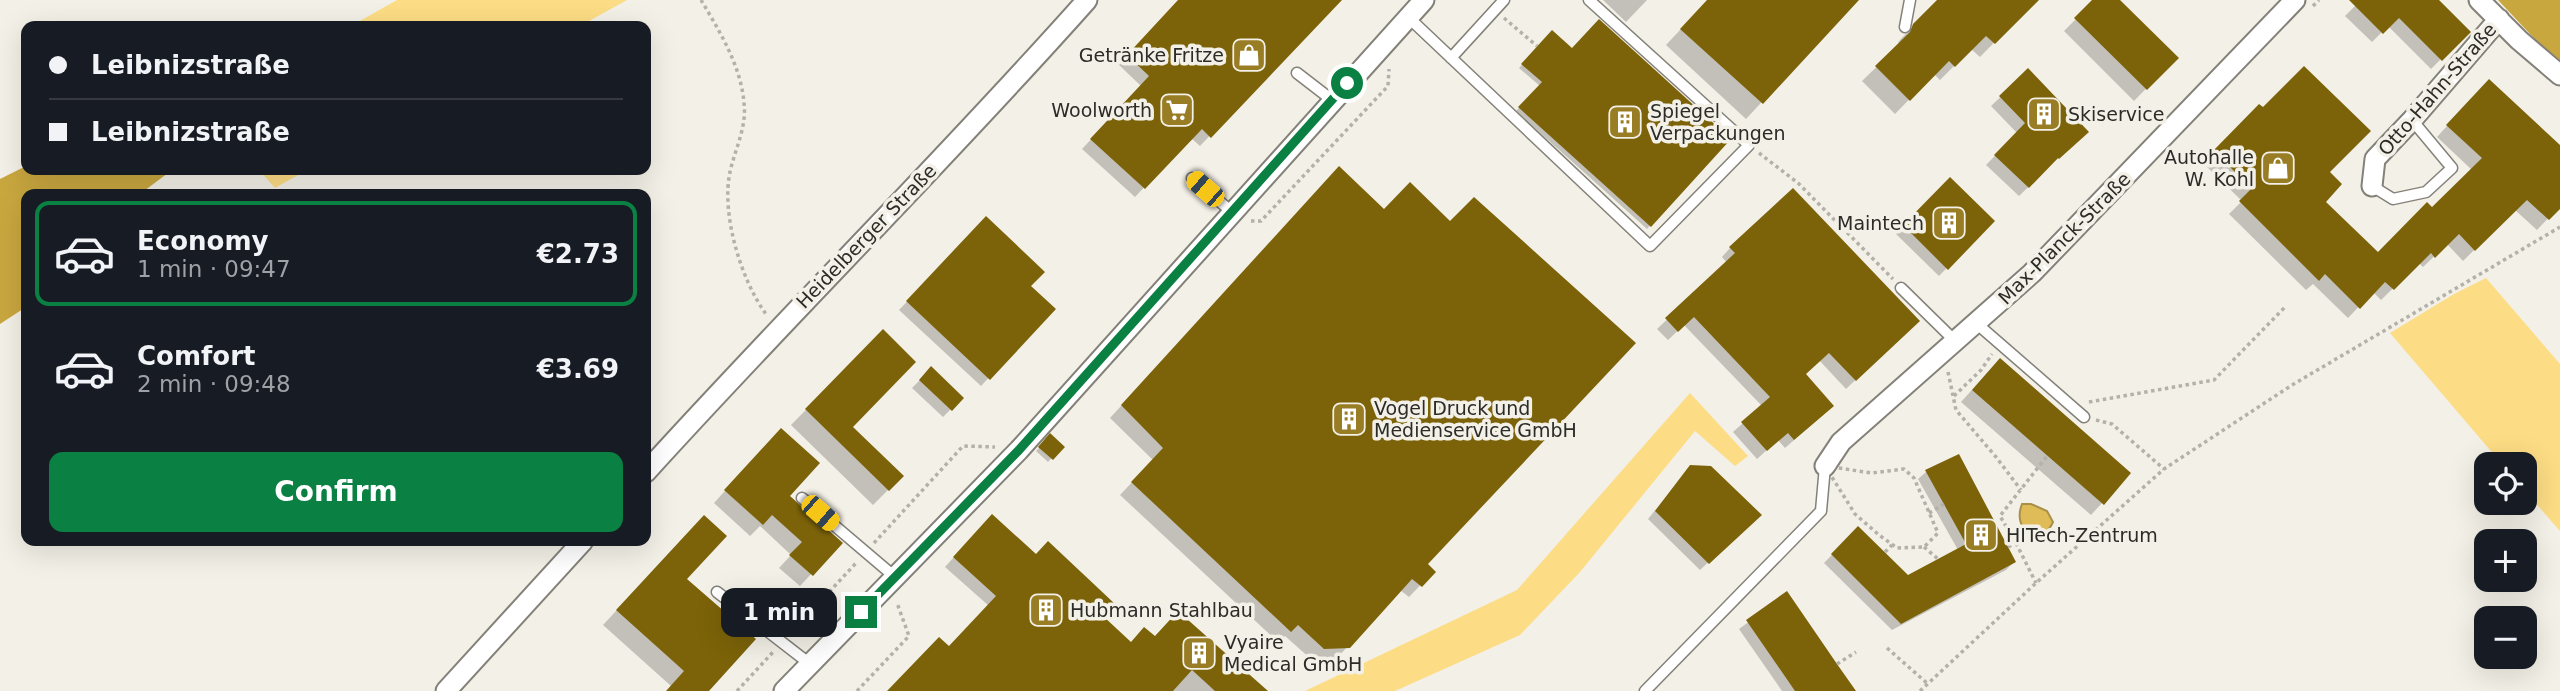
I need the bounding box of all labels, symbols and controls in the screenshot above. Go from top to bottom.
street label: Otto-Hahn-Straße [2374,18,2500,160]
shop icon: Getränke Fritze [1230,36,1268,74]
place label: Getränke Fritze [1079,44,1224,66]
text: Leibnizstraße [91,50,290,80]
route start [1331,67,1363,99]
supermarket icon: Woolworth [1158,91,1196,129]
building icon: Skiservice [2025,95,2063,133]
place label: Woolworth [1051,99,1152,121]
place label: Spiegel Verpackungen [1650,100,1785,144]
building icon: Spiegel Verpackungen [1606,103,1644,141]
place label: Skiservice [2068,103,2164,125]
text: Leibnizstraße [91,117,290,147]
place label: Autohalle W. Kohl [2164,146,2254,190]
shop icon: Autohalle W. Kohl [2259,149,2297,187]
street label: Heidelberger Straße [791,159,941,313]
car [1183,167,1228,211]
street label: Max-Planck-Straße [1993,167,2135,309]
building icon: Maintech [1930,204,1968,242]
place label: Maintech [1837,212,1924,234]
icon: car [53,222,116,285]
text: Economy [137,226,268,256]
text: €2.73 [537,239,619,269]
text: 1 min · 09:47 [137,256,291,282]
icon: car [53,337,116,400]
text: Comfort [137,341,255,371]
text: €3.69 [537,354,619,384]
text: 2 min · 09:48 [137,371,291,397]
place label: Vogel Druck und Medienservice GmbH [1374,397,1577,441]
building icon: Vogel Druck und Medienservice GmbH [1330,400,1368,438]
button: Confirm [49,452,623,532]
map controls [2474,452,2537,669]
button: locate [2474,452,2537,515]
car [798,491,843,535]
building icon: HITech-Zentrum [1962,516,2000,554]
place label: HITech-Zentrum [2006,524,2158,546]
button: + [2474,529,2537,592]
callout: 1 min [721,588,836,636]
building icon: Hubmann Stahlbau [1027,591,1065,629]
route end [845,596,877,628]
text: 1 min [743,599,815,625]
place label: Hubmann Stahlbau [1070,599,1253,621]
button: − [2474,606,2537,669]
place label: Vyaire Medical GmbH [1224,631,1362,675]
building icon: Vyaire Medical GmbH [1180,634,1218,672]

